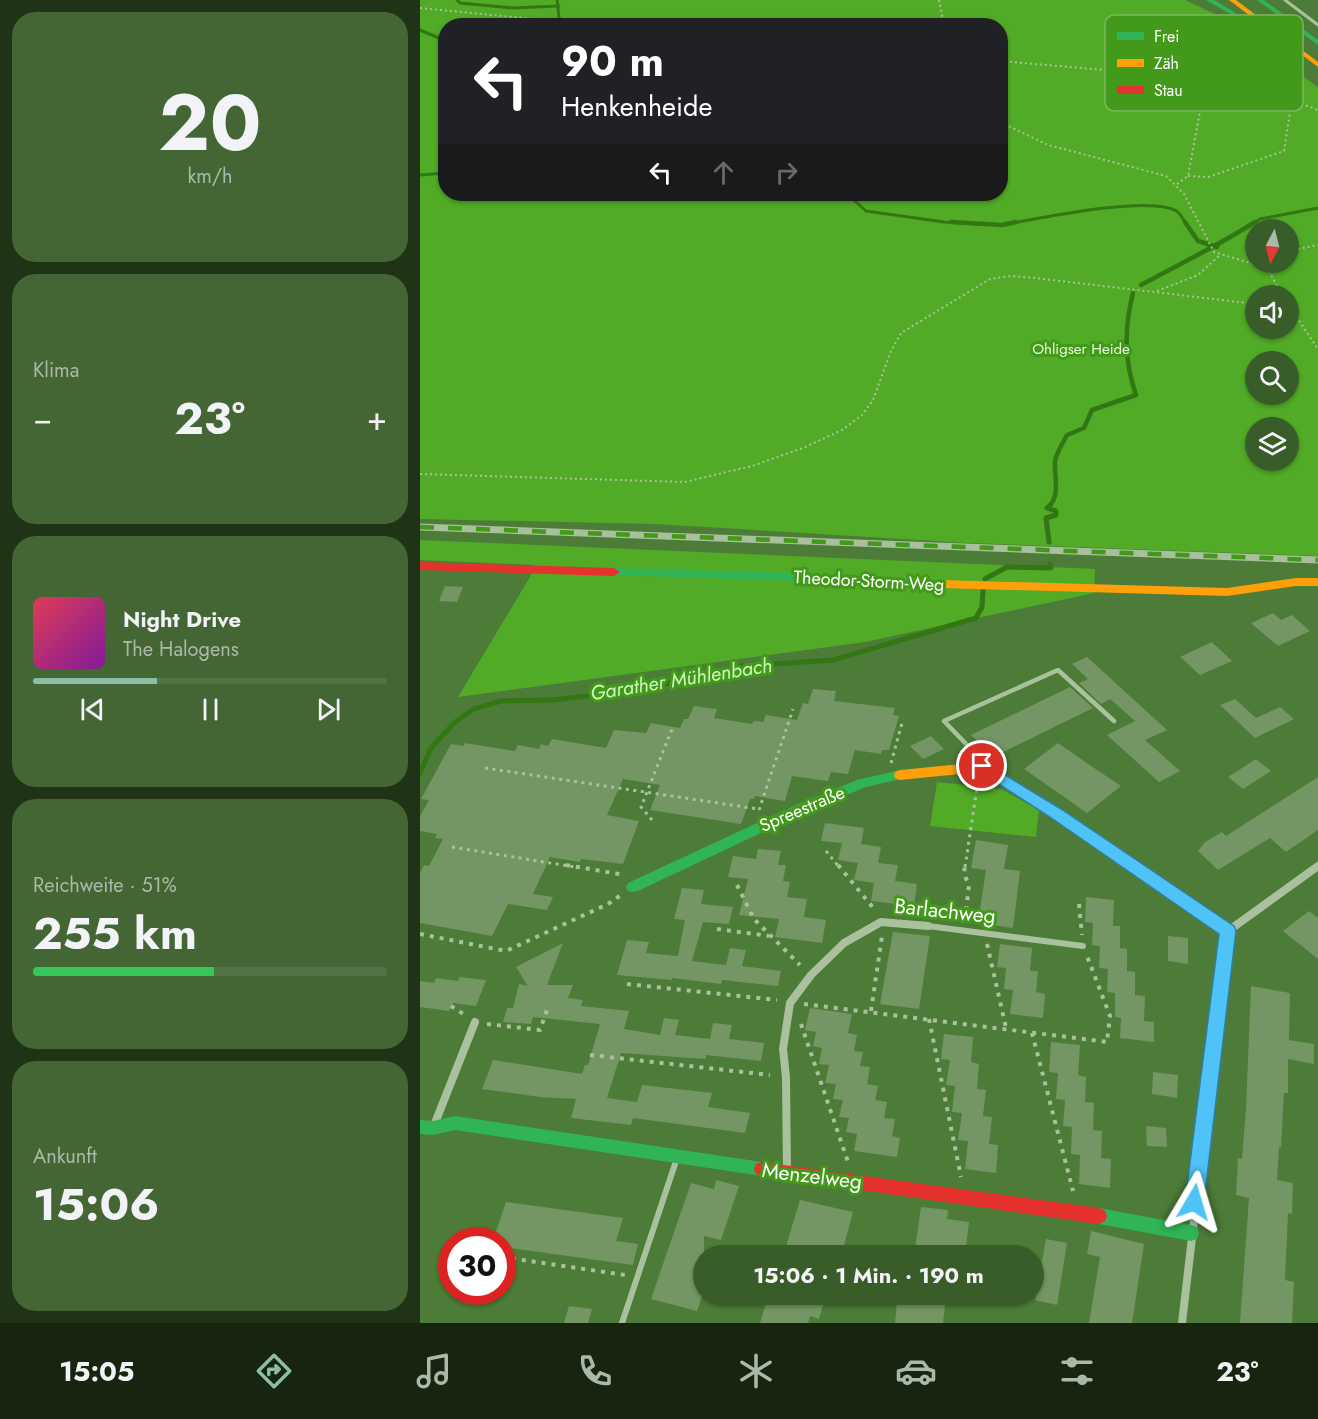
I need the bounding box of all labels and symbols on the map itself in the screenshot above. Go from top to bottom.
legend [1105,15,1303,111]
text: Frei [1154,25,1179,48]
text: Zäh [1154,52,1179,75]
text: Stau [1154,79,1183,102]
north arrow [1245,219,1299,273]
park label: Ohligser Heide [1032,338,1130,360]
street label: Theodor-Storm-Weg [793,564,945,598]
water label: Garather Mühlenbach [588,651,774,708]
pin [956,740,1007,791]
street label: Spreestraße [755,779,849,839]
street label: Barlachweg [893,891,997,931]
street label: Menzelweg [760,1155,864,1197]
position arrow [1162,1170,1226,1234]
speed limit sign: 30 [438,1227,516,1305]

